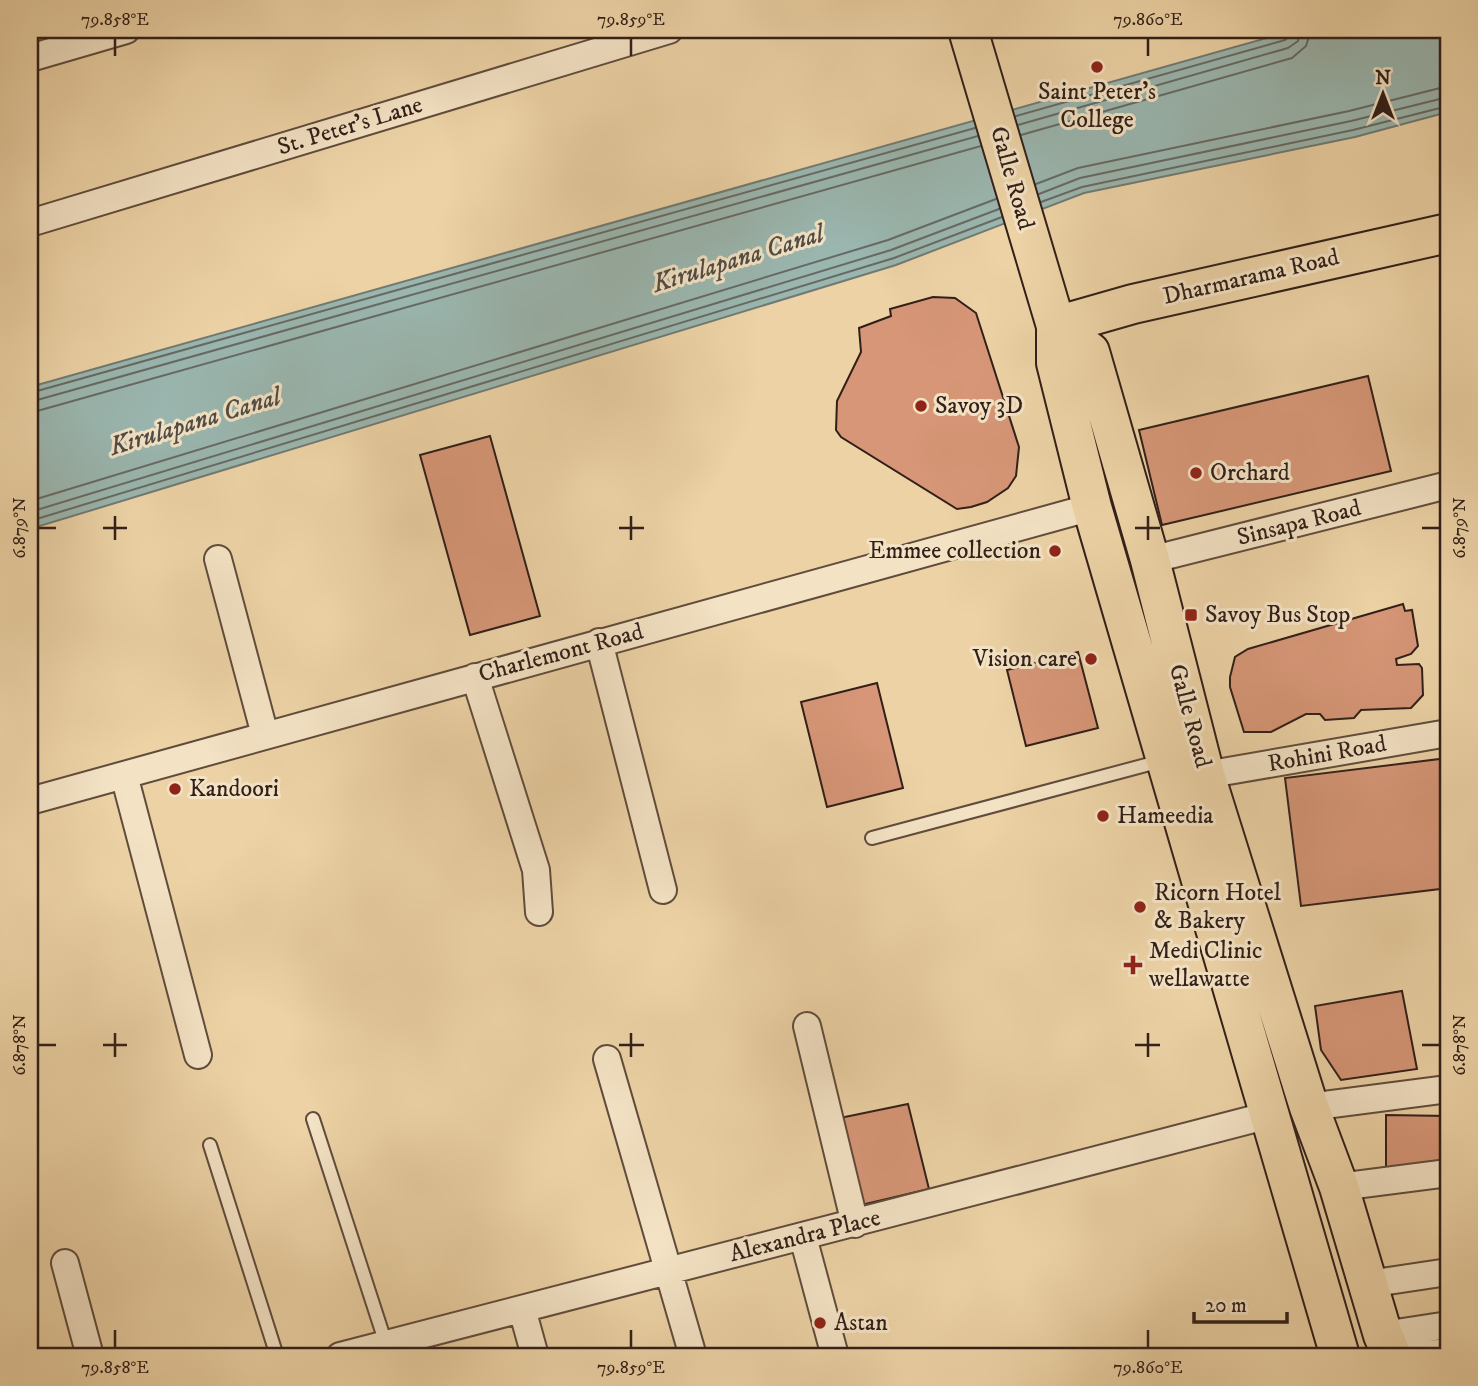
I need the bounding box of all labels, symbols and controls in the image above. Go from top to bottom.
text: 79.858°E [81,9,149,31]
text: 79.859°E [597,9,665,31]
text: 79.860°E [1113,9,1183,31]
marker: Saint Peter's College [1089,59,1105,75]
north arrow [1348,60,1418,130]
text: N [1375,67,1391,90]
place label: Saint Peter's College [1038,77,1156,135]
street label: St. Peter's Lane [274,90,426,162]
street label: Galle Road [983,123,1041,233]
water label: Kirulapana Canal [647,216,831,301]
street label: Dharmarama Road [1160,242,1342,312]
water label: Kirulapana Canal [104,379,288,464]
place label: Savoy 3D [935,391,1023,421]
marker: Savoy 3D [913,398,929,414]
place label: Orchard [1210,458,1290,488]
marker: Orchard [1188,465,1204,481]
street label: Sinsapa Road [1234,493,1364,553]
text: 6.879°N [9,497,31,559]
text: 6.879°N [1449,497,1471,559]
place label: Emmee collection [868,536,1041,566]
marker: Emmee collection [1047,543,1063,559]
place label: Savoy Bus Stop [1205,600,1350,630]
marker: Savoy Bus Stop [1183,607,1199,623]
street label: Charlemont Road [475,617,647,689]
place label: Vision care [972,644,1077,674]
marker: Vision care [1083,651,1099,667]
street label: Galle Road [1162,661,1218,771]
street label: Rohini Road [1265,729,1389,779]
place label: Kandoori [189,774,279,804]
marker: Kandoori [167,781,183,797]
place label: Hameedia [1117,801,1214,831]
marker: Hameedia [1095,808,1111,824]
place label: Ricorn Hotel & Bakery [1154,878,1282,936]
marker: Ricorn Hotel & Bakery [1132,899,1148,915]
place label: Medi Clinic wellawatte [1148,936,1262,994]
marker: Medi Clinic wellawatte [1123,955,1143,975]
text: 6.878°N [9,1014,31,1076]
text: 6.878°N [1449,1014,1471,1076]
street label: Alexandra Place [726,1203,884,1269]
scale bar [1194,1281,1287,1325]
text: 20 m [1205,1293,1247,1319]
place label: Astan [834,1308,888,1338]
marker: Astan [812,1315,828,1331]
text: 79.858°E [81,1357,149,1379]
text: 79.859°E [597,1357,665,1379]
text: 79.860°E [1113,1357,1183,1379]

